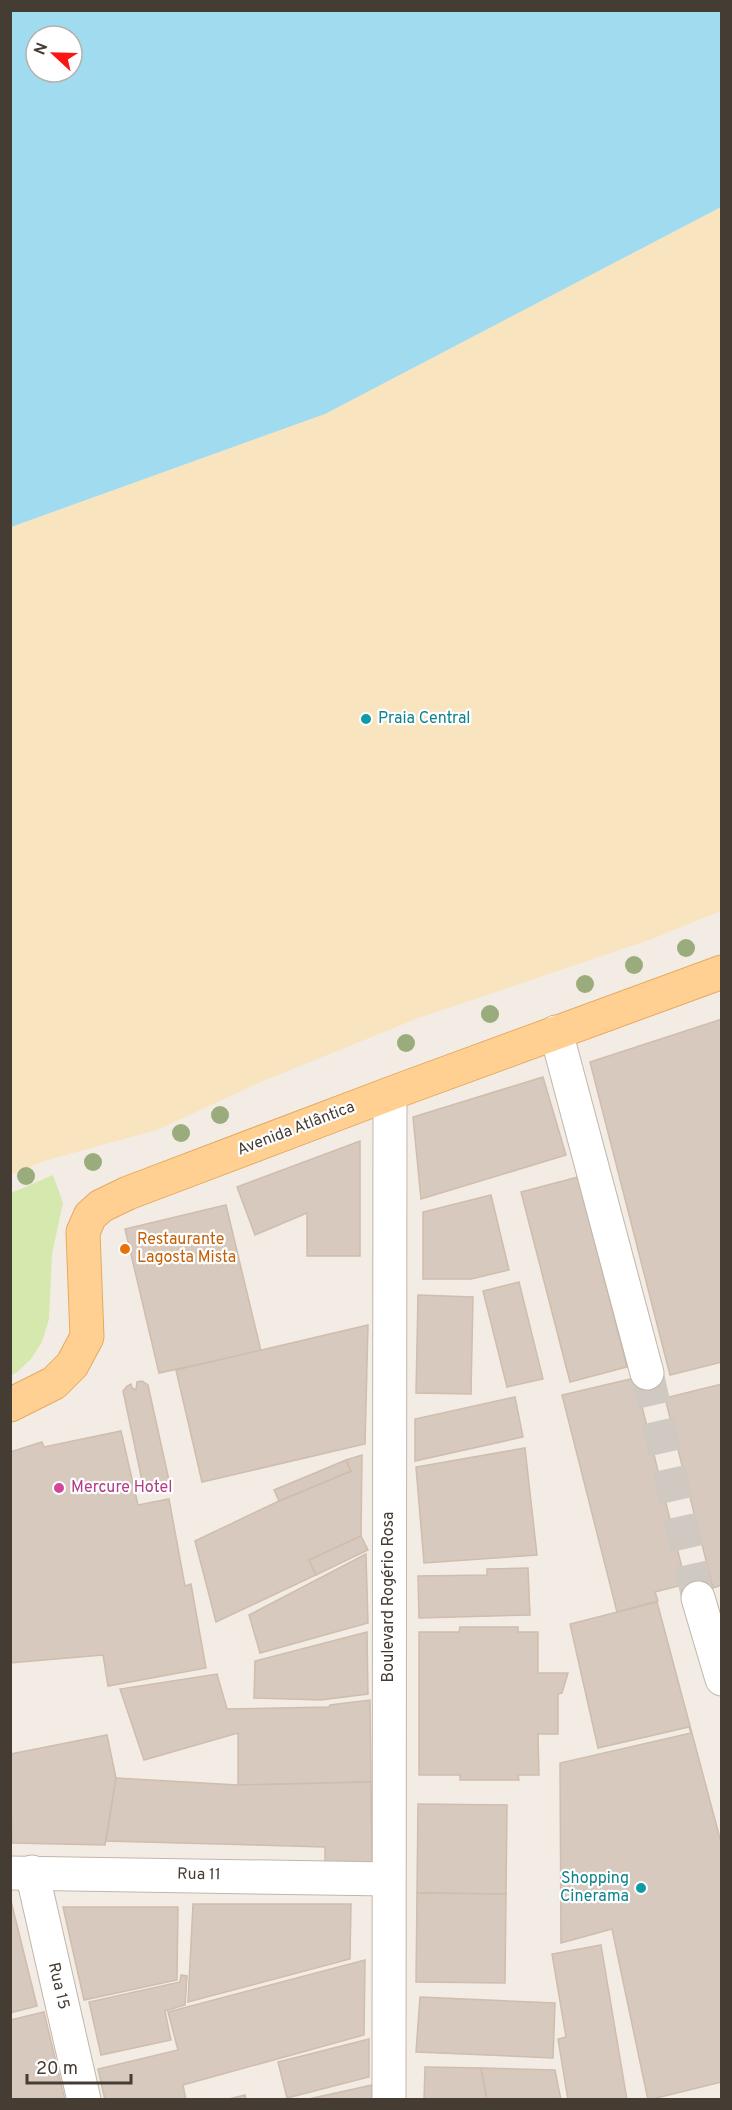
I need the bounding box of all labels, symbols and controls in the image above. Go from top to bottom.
north arrow [24,24,84,84]
text: N [31,40,53,58]
place label: Praia Central [378,709,471,729]
marker: Praia Central [359,712,373,726]
street label: Avenida Atlântica [234,1097,358,1161]
place label: Restaurante Lagosta Mista [137,1230,236,1268]
marker: Restaurante Lagosta Mista [118,1242,132,1256]
place label: Mercure Hotel [71,1478,172,1498]
marker: Mercure Hotel [52,1481,66,1495]
street label: Boulevard Rogério Rosa [379,1512,399,1682]
street label: Rua 11 [177,1865,221,1885]
place label: Shopping Cinerama [560,1869,629,1907]
marker: Shopping Cinerama [634,1881,648,1895]
street label: Rua 15 [43,1961,73,2011]
scale bar [27,2047,130,2085]
text: 20 m [36,2058,78,2081]

